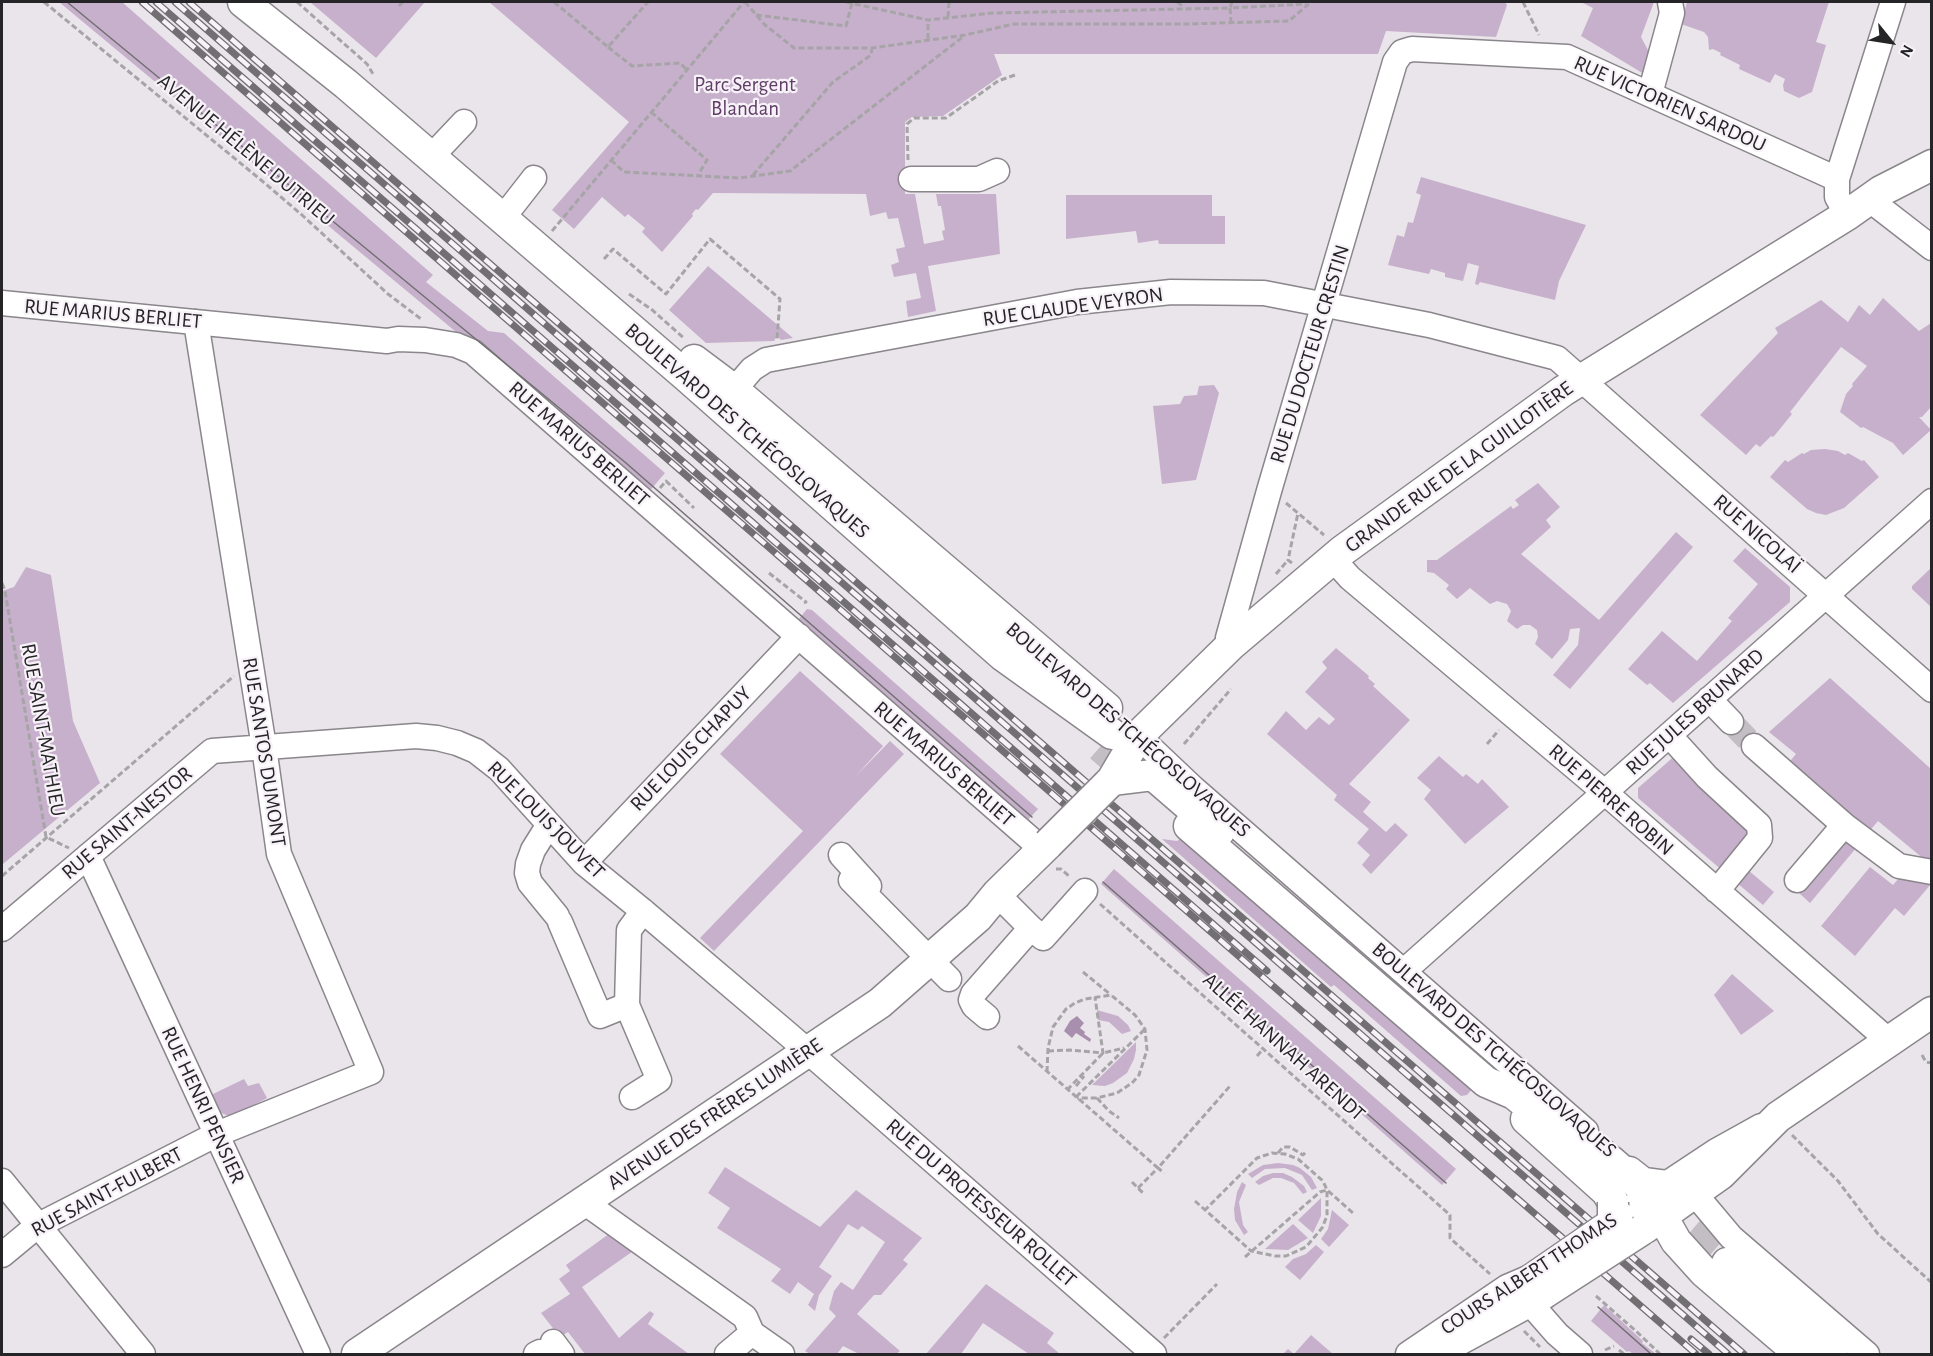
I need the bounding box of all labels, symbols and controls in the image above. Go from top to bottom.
north arrow [1861,12,1921,72]
text: N [1897,42,1916,60]
street label: RUE VICTORIEN SARDOU [1570,50,1770,158]
street label: AVENUE HÉLÈNE DUTRIEU [152,69,340,231]
park label: Parc Sergent Blandan [694,72,796,122]
street label: RUE DU DOCTEUR CRESTIN [1265,242,1355,466]
street label: RUE CLAUDE VEYRON [981,282,1165,332]
street label: RUE MARIUS BERLIET [23,294,203,334]
street label: BOULEVARD DES TCHÉCOSLOVAQUES [620,318,874,544]
street label: RUE MARIUS BERLIET [503,376,655,512]
street label: GRANDE RUE DE LA GUILLOTIÈRE [1340,376,1578,558]
street label: RUE NICOLAÏ [1708,489,1806,579]
street label: BOULEVARD DES TCHÉCOSLOVAQUES [1001,617,1255,843]
street label: RUE SAINT-MATHIEU [15,641,71,819]
street label: RUE JULES BRUNARD [1621,643,1769,781]
street label: RUE SANTOS DUMONT [237,656,291,848]
street label: RUE LOUIS CHAPUY [625,681,757,817]
street label: RUE MARIUS BERLIET [868,696,1020,832]
street label: RUE PIERRE ROBIN [1543,739,1679,861]
street label: RUE LOUIS JOUVET [482,756,610,884]
street label: RUE SAINT-NESTOR [57,761,197,885]
street label: BOULEVARD DES TCHÉCOSLOVAQUES [1367,937,1621,1163]
street label: ALLÉE HANNAH ARENDT [1198,967,1370,1127]
street label: RUE HENRI PENSIER [156,1023,250,1187]
street label: AVENUE DES FRÈRES LUMIÈRE [603,1033,827,1195]
street label: RUE DU PROFESSEUR ROLLET [881,1113,1081,1293]
street label: RUE SAINT-FULBERT [27,1141,187,1243]
street label: COURS ALBERT THOMAS [1436,1207,1622,1341]

